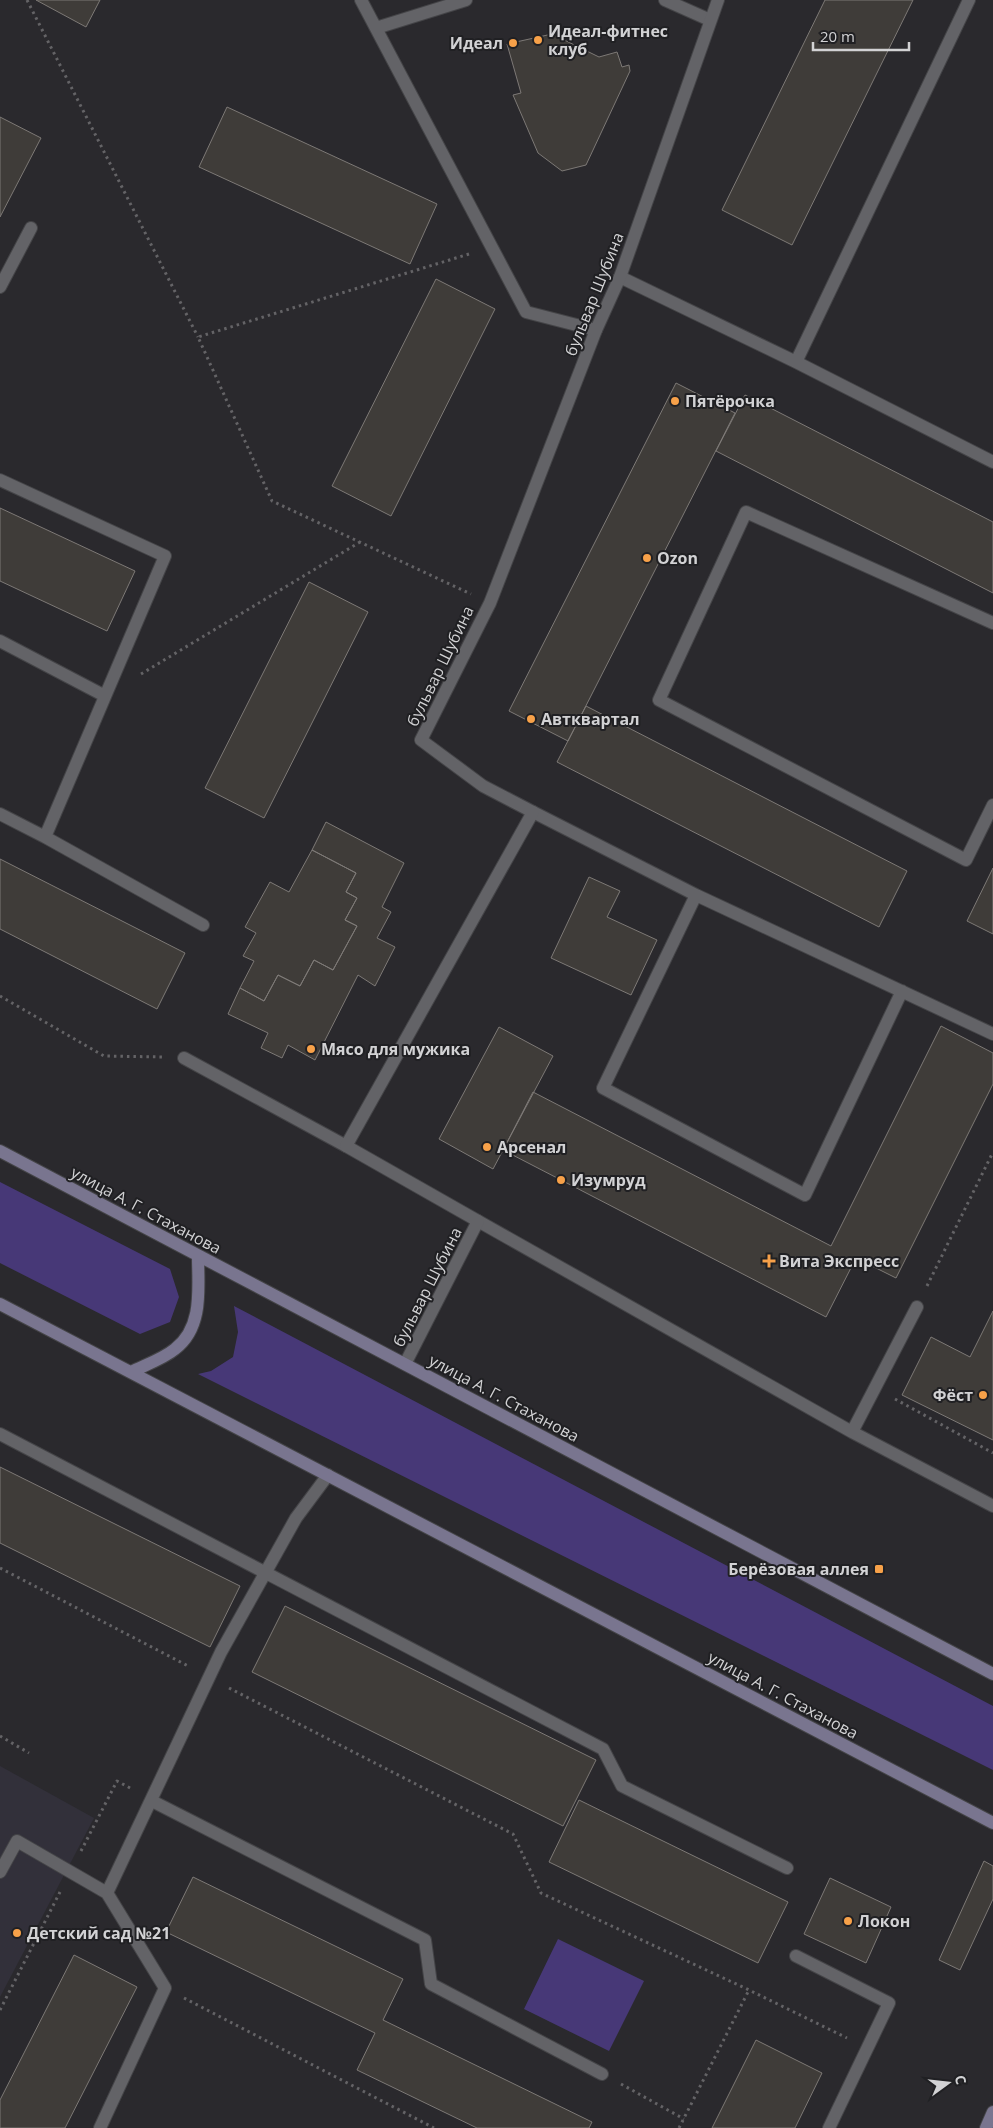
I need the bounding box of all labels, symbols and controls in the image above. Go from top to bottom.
place label: Идеал-фитнес клуб [548,20,668,60]
scale bar [813,20,909,52]
text: 20 m [820,26,855,46]
place label: Идеал [450,32,503,54]
marker: Идеал-фитнес клуб [532,34,544,46]
marker: Идеал [507,37,519,49]
street label: бульвар Шубина [559,229,629,359]
place label: Пятёрочка [685,390,775,412]
marker: Пятёрочка [669,395,681,407]
place label: Ozon [657,547,698,569]
marker: Ozon [641,552,653,564]
street label: бульвар Шубина [401,602,479,730]
place label: Автквартал [541,708,640,730]
marker: Автквартал [525,713,537,725]
place label: Мясо для мужика [321,1038,470,1060]
marker: Мясо для мужика [305,1043,317,1055]
place label: Арсенал [497,1136,566,1158]
marker: Арсенал [481,1141,493,1153]
street label: улица А. Г. Стаханова [67,1161,225,1259]
place label: Изумруд [571,1169,646,1191]
marker: Изумруд [555,1174,567,1186]
street label: бульвар Шубина [387,1223,467,1351]
place label: Вита Экспресс [779,1250,899,1272]
marker: Вита Экспресс [763,1255,775,1267]
street label: улица А. Г. Стаханова [425,1349,583,1447]
place label: Фёст [933,1384,973,1406]
marker: Фёст [977,1389,989,1401]
place label: Берёзовая аллея [728,1558,869,1580]
marker: Берёзовая аллея [873,1563,885,1575]
street label: улица А. Г. Стаханова [704,1646,862,1744]
place label: Локон [858,1910,910,1932]
marker: Локон [842,1915,854,1927]
place label: Детский сад №21 [27,1922,170,1944]
marker: Детский сад №21 [11,1927,23,1939]
north arrow [923,2058,973,2108]
text: С [951,2073,971,2086]

